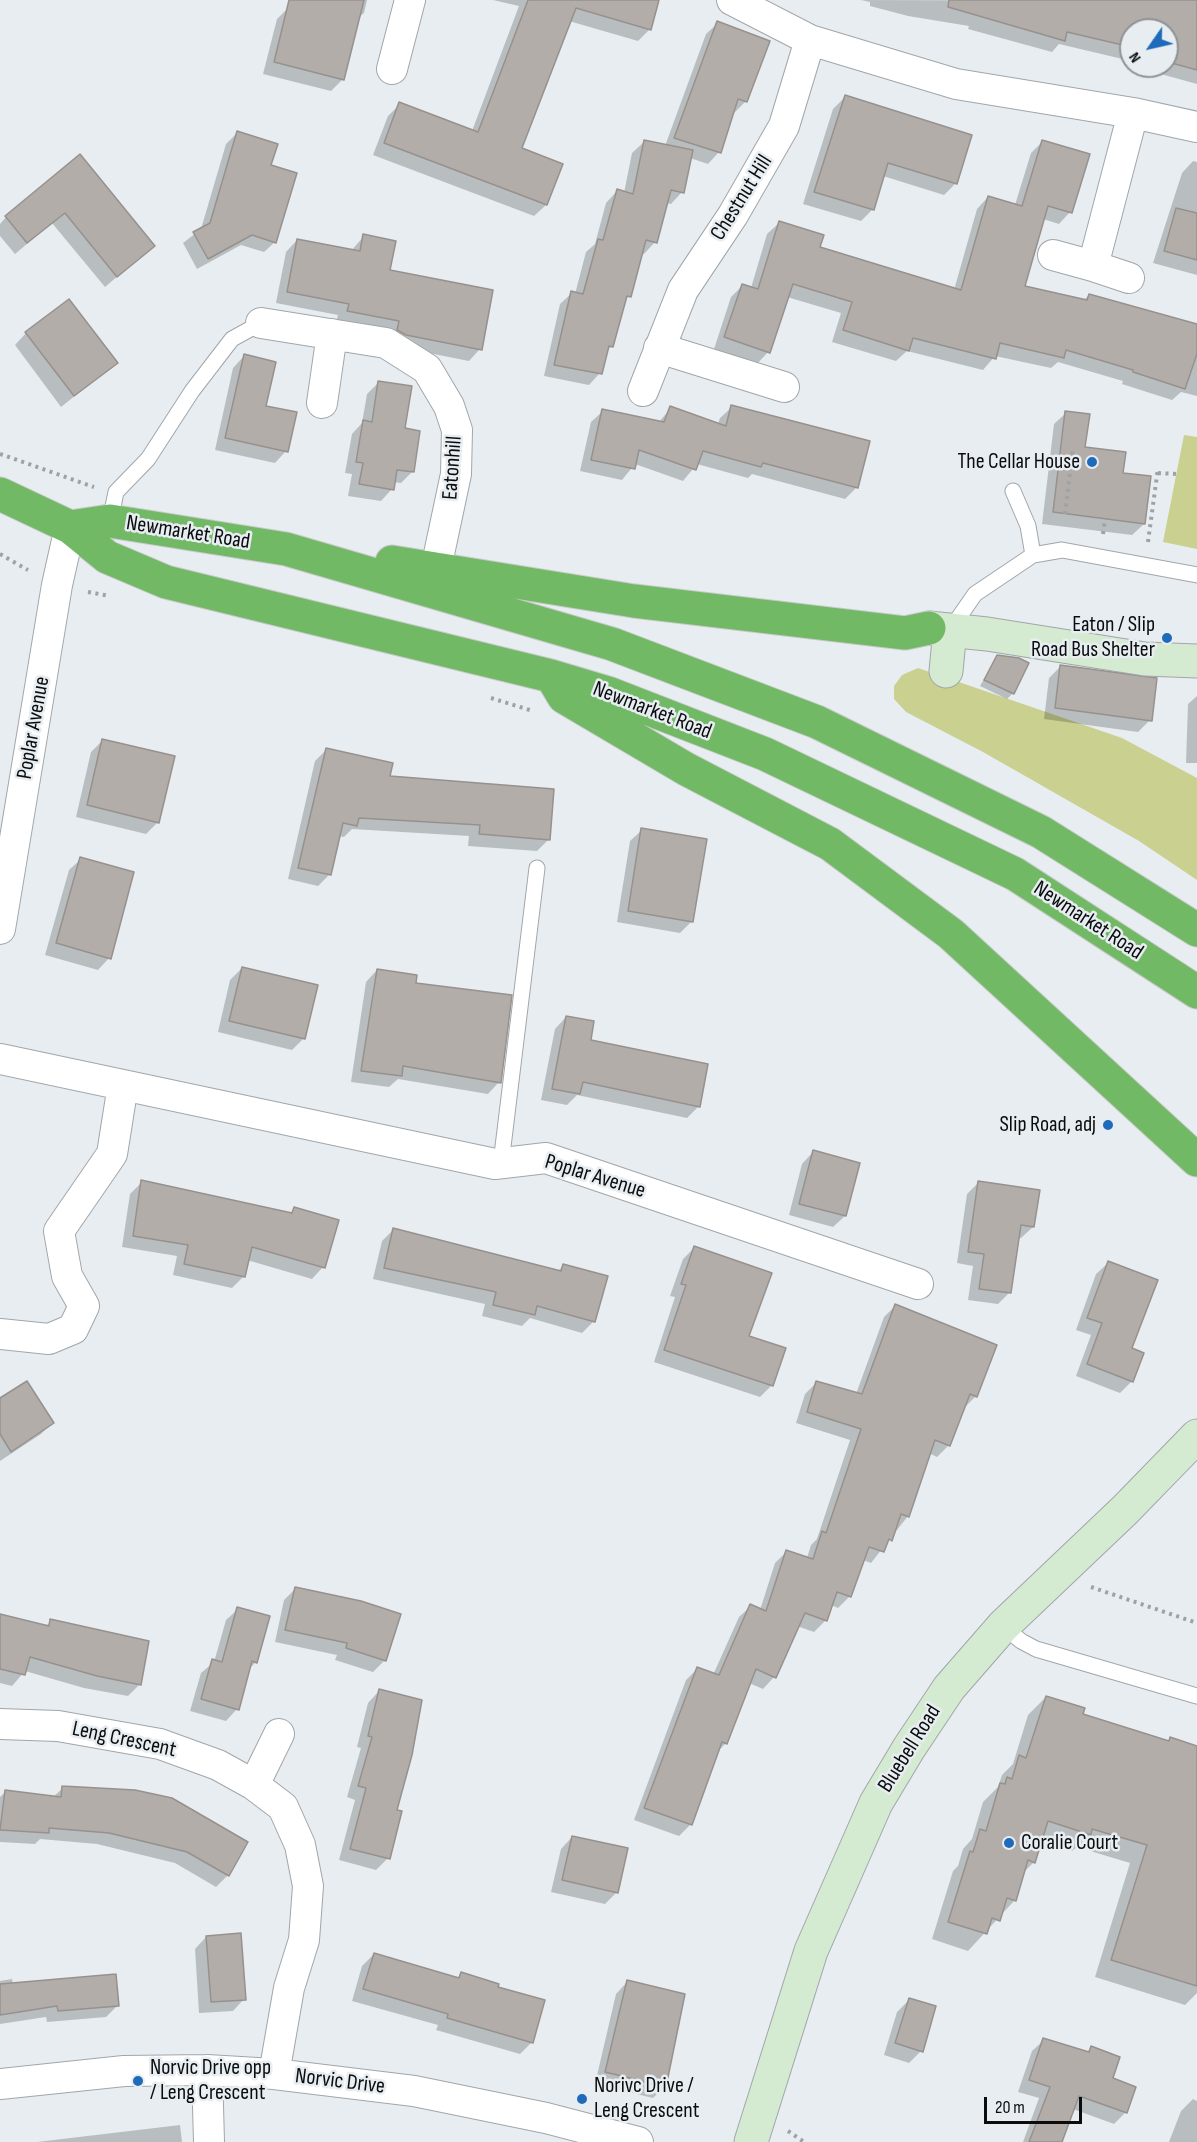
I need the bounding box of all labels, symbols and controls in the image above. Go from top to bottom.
north arrow [1119,18,1179,78]
text: N [1125,48,1146,66]
street label: Chestnut Hill [705,150,779,246]
street label: Eatonhill [438,435,468,501]
place label: The Cellar House [957,449,1080,475]
marker: The Cellar House [1085,455,1099,469]
street label: Newmarket Road [124,510,252,556]
place label: Eaton / Slip Road Bus Shelter [1031,612,1155,664]
marker: Eaton / Slip Road Bus Shelter [1160,631,1174,645]
street label: Poplar Avenue [12,675,56,781]
street label: Newmarket Road [589,676,715,746]
street label: Newmarket Road [1028,876,1148,966]
place label: Slip Road, adj [999,1112,1096,1138]
marker: Slip Road, adj [1101,1118,1115,1132]
street label: Poplar Avenue [542,1149,648,1205]
street label: Bluebell Road [873,1700,947,1798]
street label: Leng Crescent [70,1716,178,1764]
place label: Coralie Court [1021,1830,1118,1856]
marker: Coralie Court [1002,1836,1016,1850]
place label: Norvic Drive opp / Leng Crescent [150,2055,271,2106]
street label: Norvic Drive [294,2063,386,2101]
place label: Norivc Drive / Leng Crescent [594,2073,700,2124]
marker: Norvic Drive opp / Leng Crescent [131,2074,145,2088]
scale bar [987,2085,1084,2123]
marker: Norivc Drive / Leng Crescent [575,2092,589,2106]
text: 20 m [995,2097,1025,2118]

